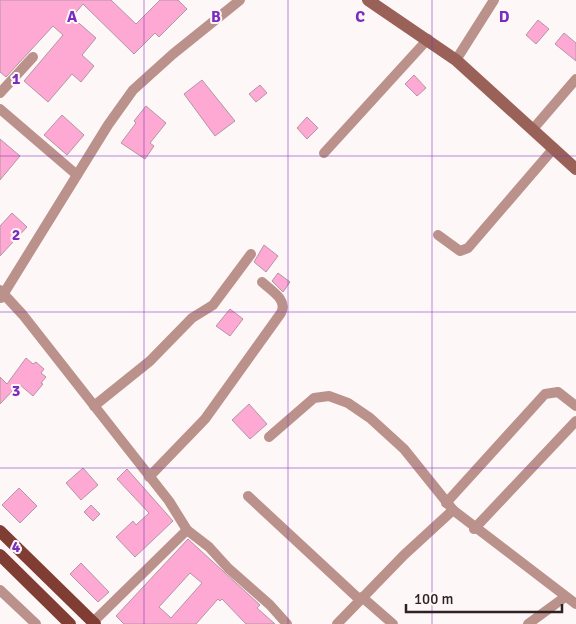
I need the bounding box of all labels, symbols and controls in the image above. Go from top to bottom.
text: A [67,7,78,27]
text: B [211,7,221,27]
text: C [355,7,365,27]
text: D [499,7,510,27]
text: 1 [12,69,21,89]
text: 2 [12,225,20,245]
text: 3 [12,381,20,401]
text: 4 [12,537,21,557]
scale bar [406,582,562,614]
text: 100 m [414,590,454,608]

